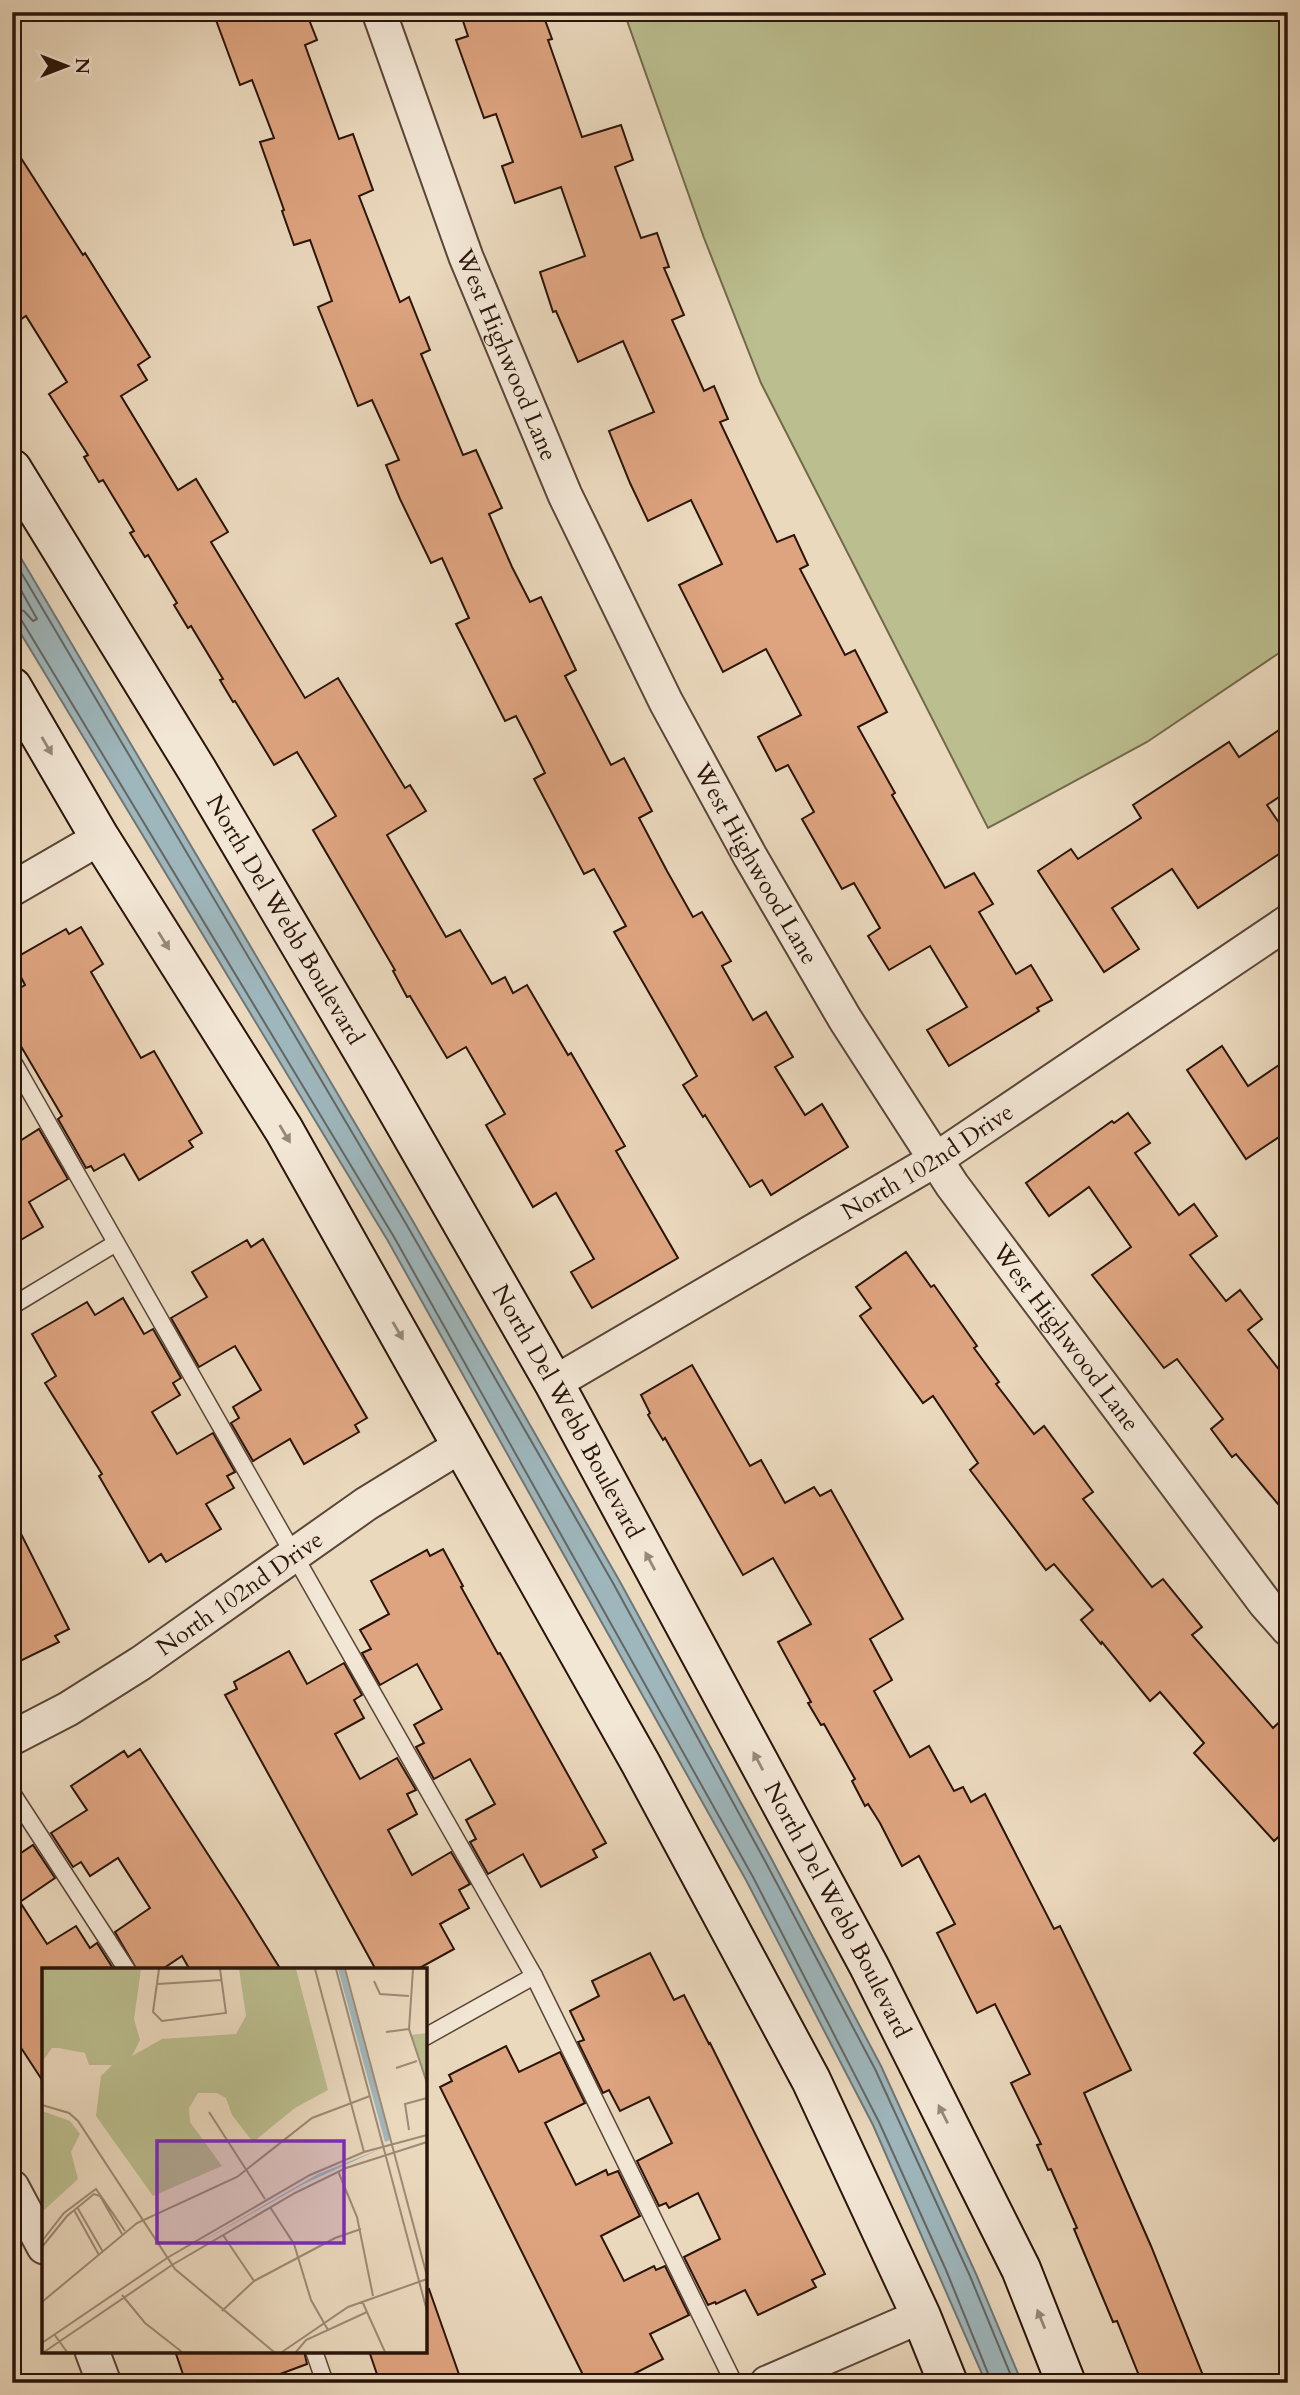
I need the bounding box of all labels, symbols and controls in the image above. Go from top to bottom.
north arrow [32,32,102,102]
text: N [69,58,95,75]
street label: West Highwood Lane [447,243,565,466]
one-way arrow [40,737,53,756]
street label: West Highwood Lane [685,756,826,971]
street label: North Del Webb Boulevard [198,788,372,1051]
one-way arrow [158,931,171,950]
street label: North 102nd Drive [835,1096,1020,1228]
one-way arrow [279,1124,291,1143]
street label: West Highwood Lane [984,1236,1147,1438]
street label: North Del Webb Boulevard [484,1278,651,1544]
one-way arrow [392,1322,404,1341]
street label: North 102nd Drive [150,1523,330,1664]
one-way arrow [644,1551,656,1570]
one-way arrow [752,1751,764,1770]
street label: North Del Webb Boulevard [756,1776,919,2044]
inset map [42,1968,427,2353]
one-way arrow [938,2104,949,2124]
one-way arrow [1035,2309,1046,2330]

